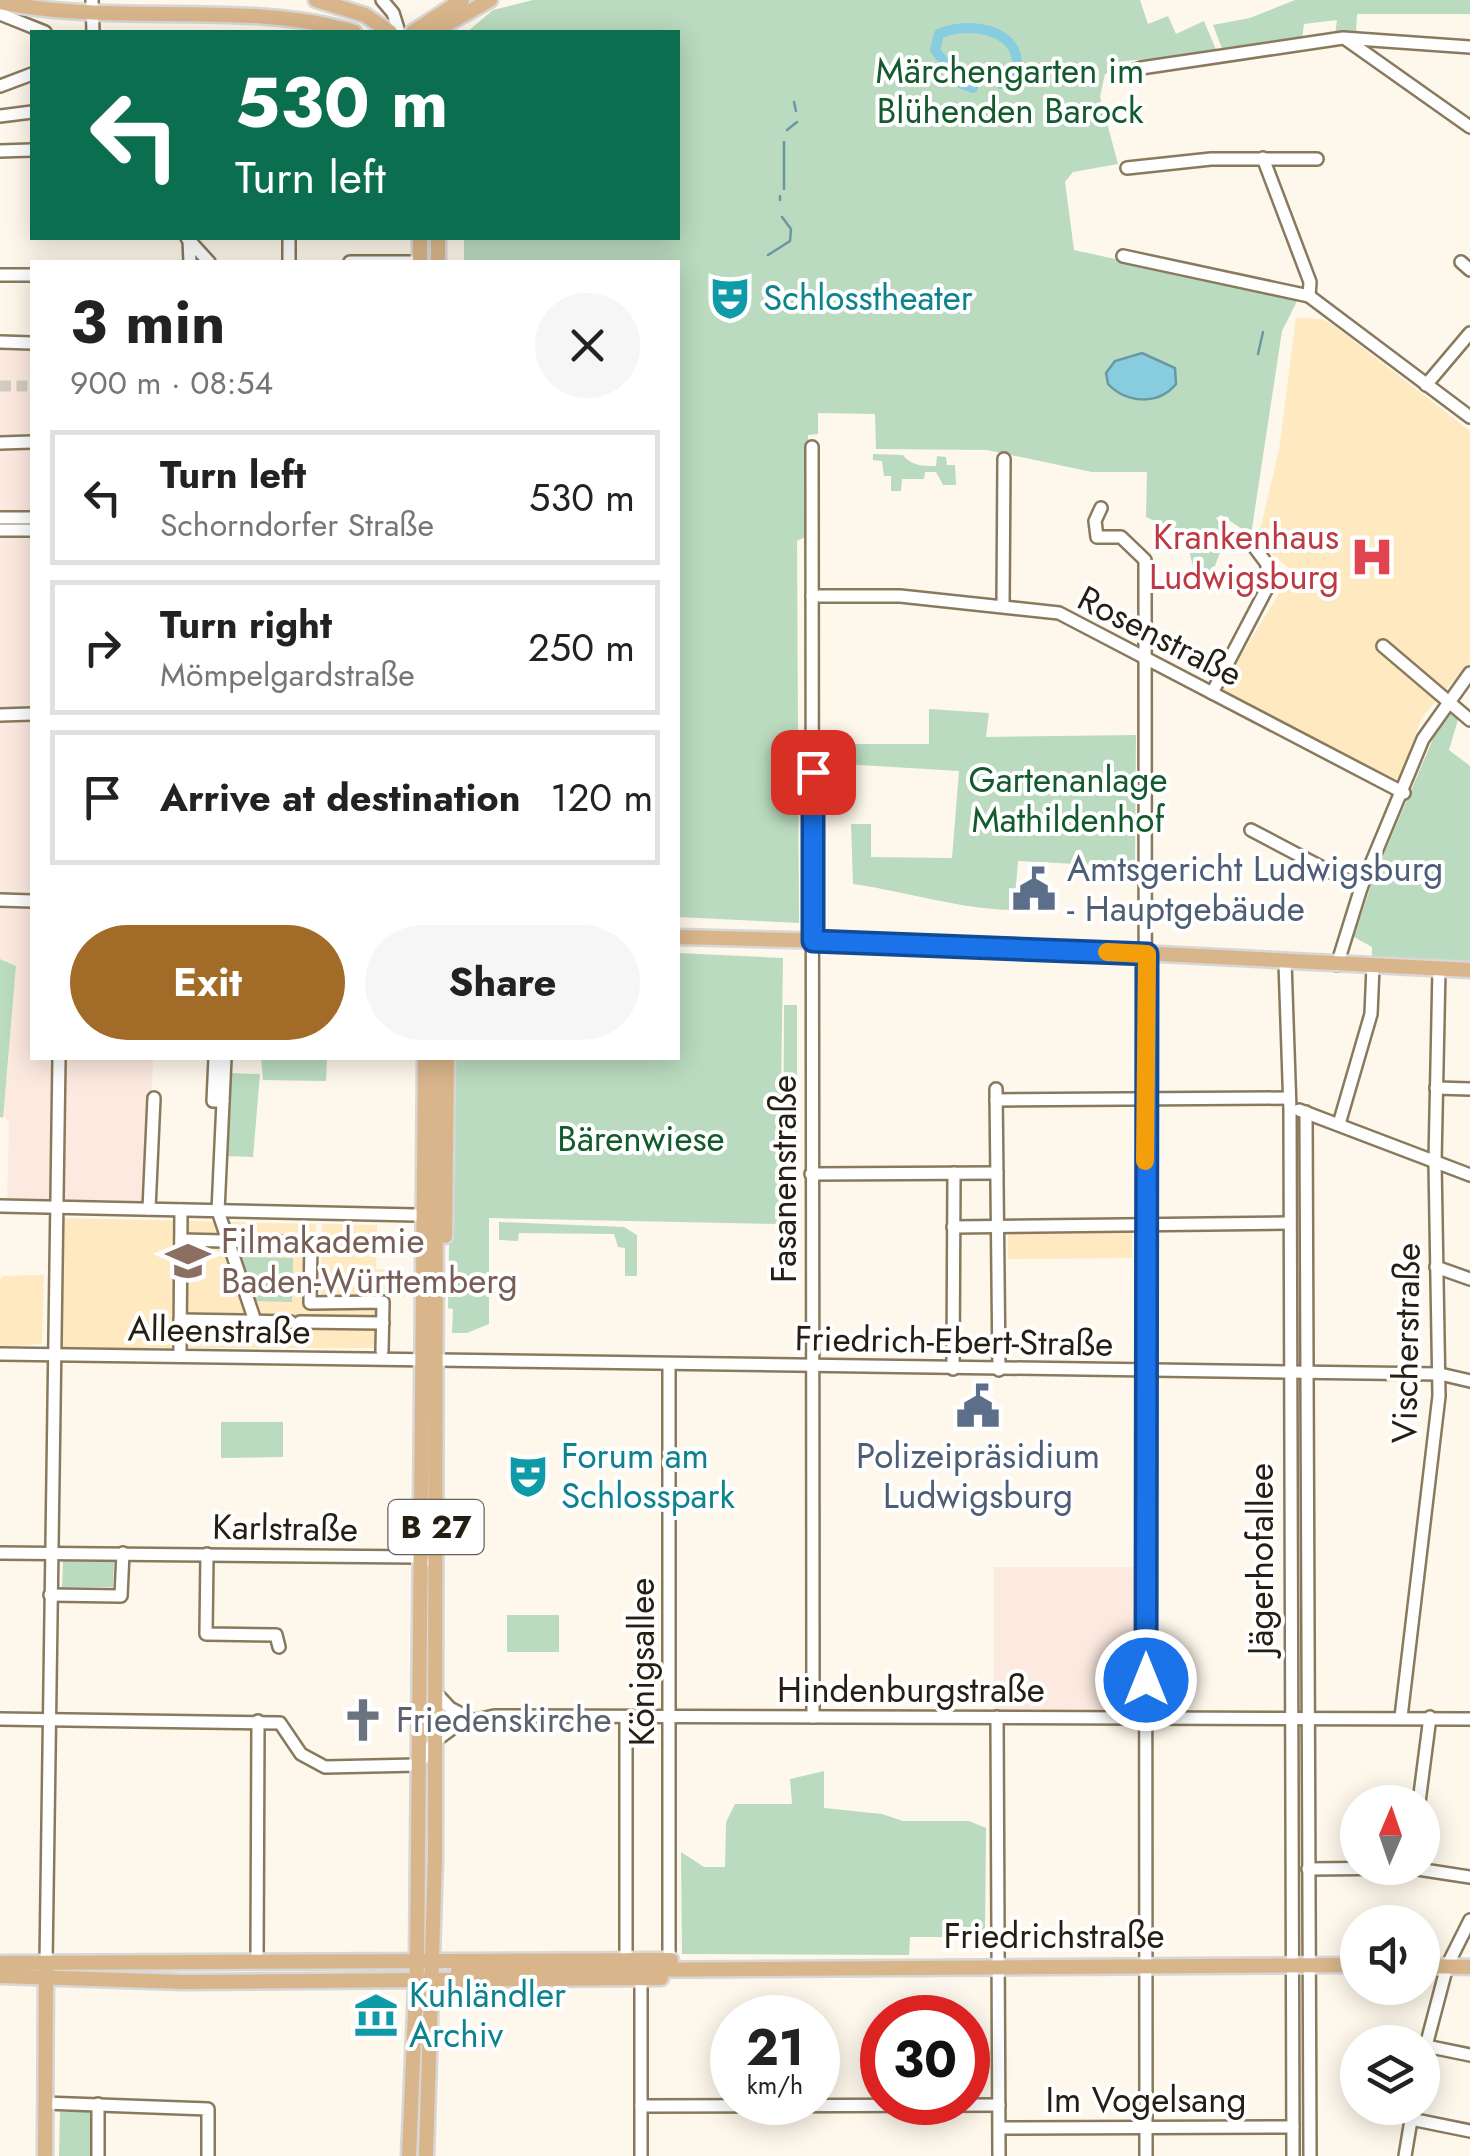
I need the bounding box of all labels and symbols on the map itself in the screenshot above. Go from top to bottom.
park label: Märchengarten im Blühenden Barock [876,46,1144,136]
place label: Schlosstheater [763,273,973,323]
theatre icon: Schlosstheater [706,274,754,322]
place label: Krankenhaus Ludwigsburg [1149,512,1339,602]
hospital icon: Krankenhaus Ludwigsburg [1348,533,1396,581]
street label: Rosenstraße [1069,573,1251,699]
pin [771,730,856,815]
park label: Gartenanlage Mathildenhof [969,755,1167,845]
place label: Amtsgericht Ludwigsburg - Hauptgebäude [1067,844,1443,934]
public building icon: Amtsgericht Ludwigsburg - Hauptgebäude [1010,865,1058,913]
street label: Fasanenstraße [759,1075,809,1283]
park label: Bärenwiese [557,1114,725,1164]
place label: Filmakademie Baden-Württemberg [221,1216,518,1306]
school or university icon: Filmakademie Baden-Württemberg [164,1237,212,1285]
street label: Vischerstraße [1379,1242,1433,1444]
street label: Alleenstraße [127,1303,311,1357]
street label: Friedrich-Ebert-Straße [794,1313,1114,1369]
public building icon: Polizeipräsidium Ludwigsburg [954,1382,1002,1430]
place label: Forum am Schlosspark [561,1431,735,1521]
place label: Polizeipräsidium Ludwigsburg [856,1431,1100,1521]
theatre icon: Forum am Schlosspark [504,1452,552,1500]
street label: Jägerhofallee [1236,1463,1286,1659]
road number: B 27 [388,1500,484,1554]
street label: Karlstraße [212,1502,358,1554]
street label: Königsallee [617,1578,667,1746]
position arrow [1094,1628,1198,1732]
street label: Hindenburgstraße [777,1665,1045,1715]
place label: Friedenskirche [396,1695,612,1745]
church icon: Friedenskirche [339,1696,387,1744]
north arrow [1340,1785,1440,1885]
street label: Friedrichstraße [943,1911,1165,1961]
place label: Kuhländler Archiv [409,1970,566,2060]
museum icon: Kuhländler Archiv [352,1991,400,2039]
speed limit sign: 30 [860,1995,990,2125]
street label: Im Vogelsang [1045,2075,1247,2125]

